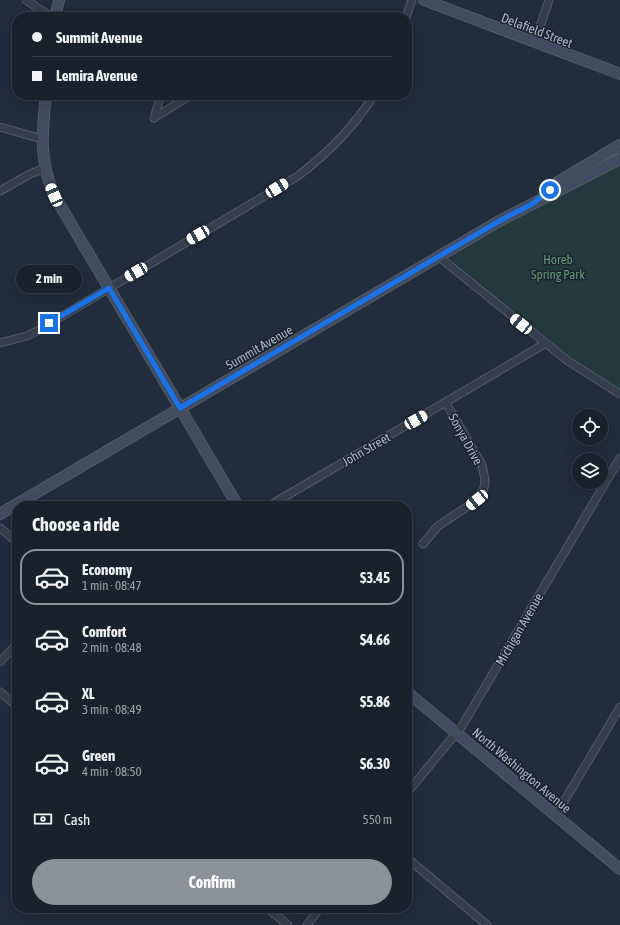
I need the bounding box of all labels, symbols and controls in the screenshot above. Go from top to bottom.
street label: Delafield Street [499,10,575,51]
text: Summit Avenue [56,29,143,46]
text: Lemira Avenue [56,67,138,84]
car [264,177,290,199]
route start [541,181,559,199]
car [44,182,64,208]
car [185,224,211,246]
park label: Horeb Spring Park [531,252,585,282]
car [123,261,149,283]
callout: 2 min [16,265,82,293]
text: 2 min [36,271,62,286]
car [508,312,534,336]
route end [40,314,58,332]
street label: Summit Avenue [223,322,296,373]
car [403,409,429,431]
map controls [572,409,608,489]
button: locate [572,409,608,445]
street label: Sonya Drive [445,411,486,468]
street label: John Street [339,430,393,469]
button: layers [572,453,608,489]
car [464,488,490,512]
text: Choose a ride [32,514,120,535]
icon: car [34,559,70,595]
text: Economy [82,561,132,578]
text: $3.45 [360,569,390,586]
text: 1 min · 08:47 [82,578,142,593]
street label: Michigan Avenue [493,590,546,668]
icon: car [34,621,70,657]
text: Comfort [82,623,126,640]
text: $4.66 [360,631,390,648]
text: 2 min · 08:48 [82,640,142,655]
icon: car [34,683,70,719]
text: XL [82,685,95,702]
text: $5.86 [360,693,390,710]
text: 3 min · 08:49 [82,702,142,717]
street label: North Washington Avenue [469,725,574,816]
icon: car [34,745,70,781]
text: Green [82,747,115,764]
text: $6.30 [360,755,390,772]
text: 4 min · 08:50 [82,764,142,779]
icon: cash [32,808,54,830]
text: Cash [64,811,90,828]
text: 550 m [363,812,392,827]
button: Confirm [32,859,392,905]

